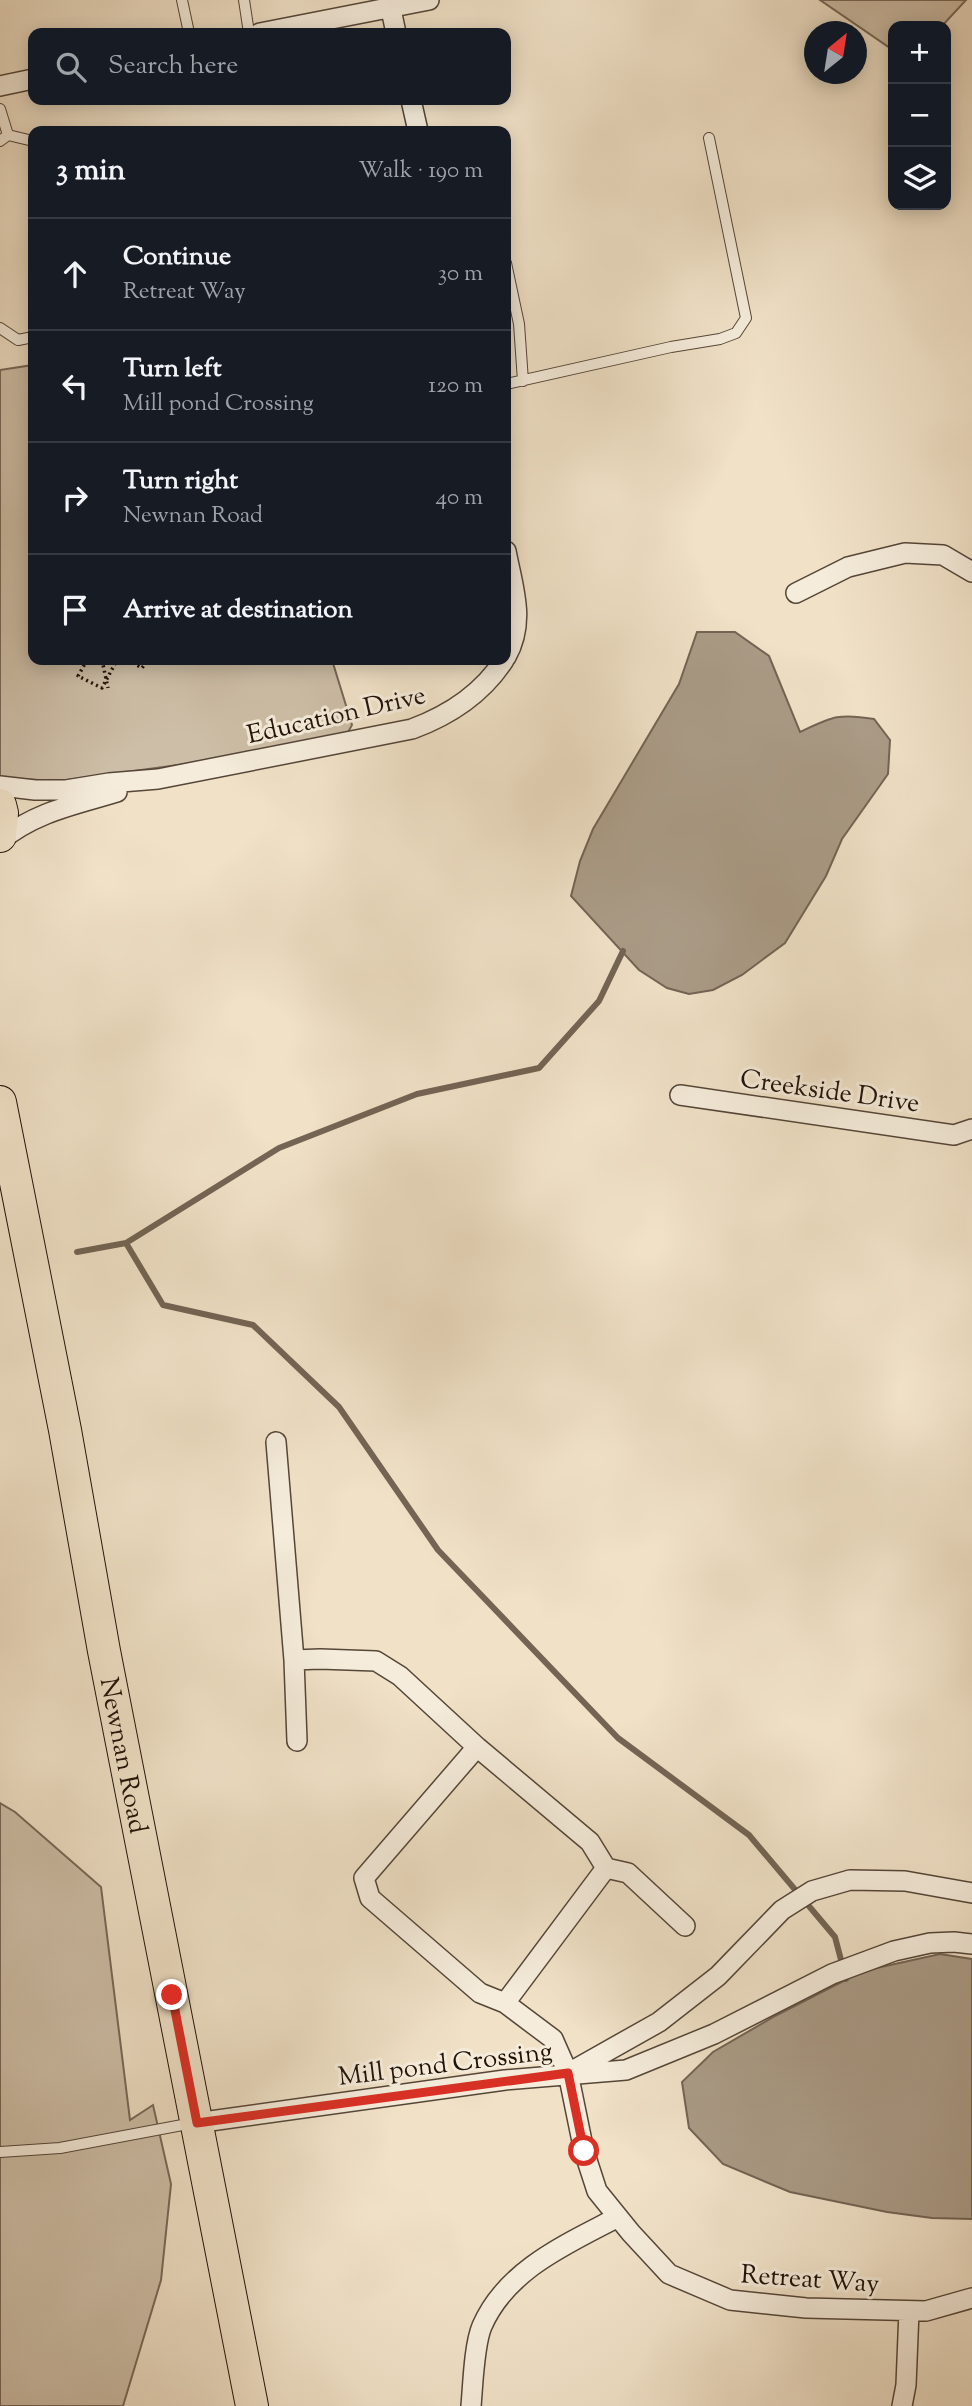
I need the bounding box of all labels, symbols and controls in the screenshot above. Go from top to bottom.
north arrow [804,21,867,84]
map controls [888,21,951,210]
button: + [888,21,951,84]
search box [28,28,511,105]
icon: search [52,48,90,86]
text: Search here [108,48,238,85]
button: − [888,84,951,147]
button: layers [888,147,951,210]
text: 3 min [56,150,126,193]
text: Walk · 190 m [359,155,483,188]
text: Continue [123,239,231,276]
icon: ahead [56,255,94,293]
text: 30 m [438,258,483,291]
text: Retreat Way [123,276,246,309]
text: Turn left [123,351,222,388]
icon: left [56,367,94,405]
text: 120 m [428,370,483,403]
text: Mill pond Crossing [123,388,314,421]
text: Turn right [123,463,238,500]
icon: right [56,479,94,517]
text: 40 m [436,482,483,515]
text: Newnan Road [123,500,263,533]
icon: arrive [56,591,94,629]
text: Arrive at destination [123,592,353,629]
street label: Education Drive [244,678,430,755]
street label: Creekside Drive [738,1062,922,1123]
street label: Newnan Road [89,1674,155,1837]
route end [156,1979,187,2010]
street label: Mill pond Crossing [336,2034,555,2097]
route start [568,2135,599,2166]
street label: Retreat Way [739,2257,880,2304]

